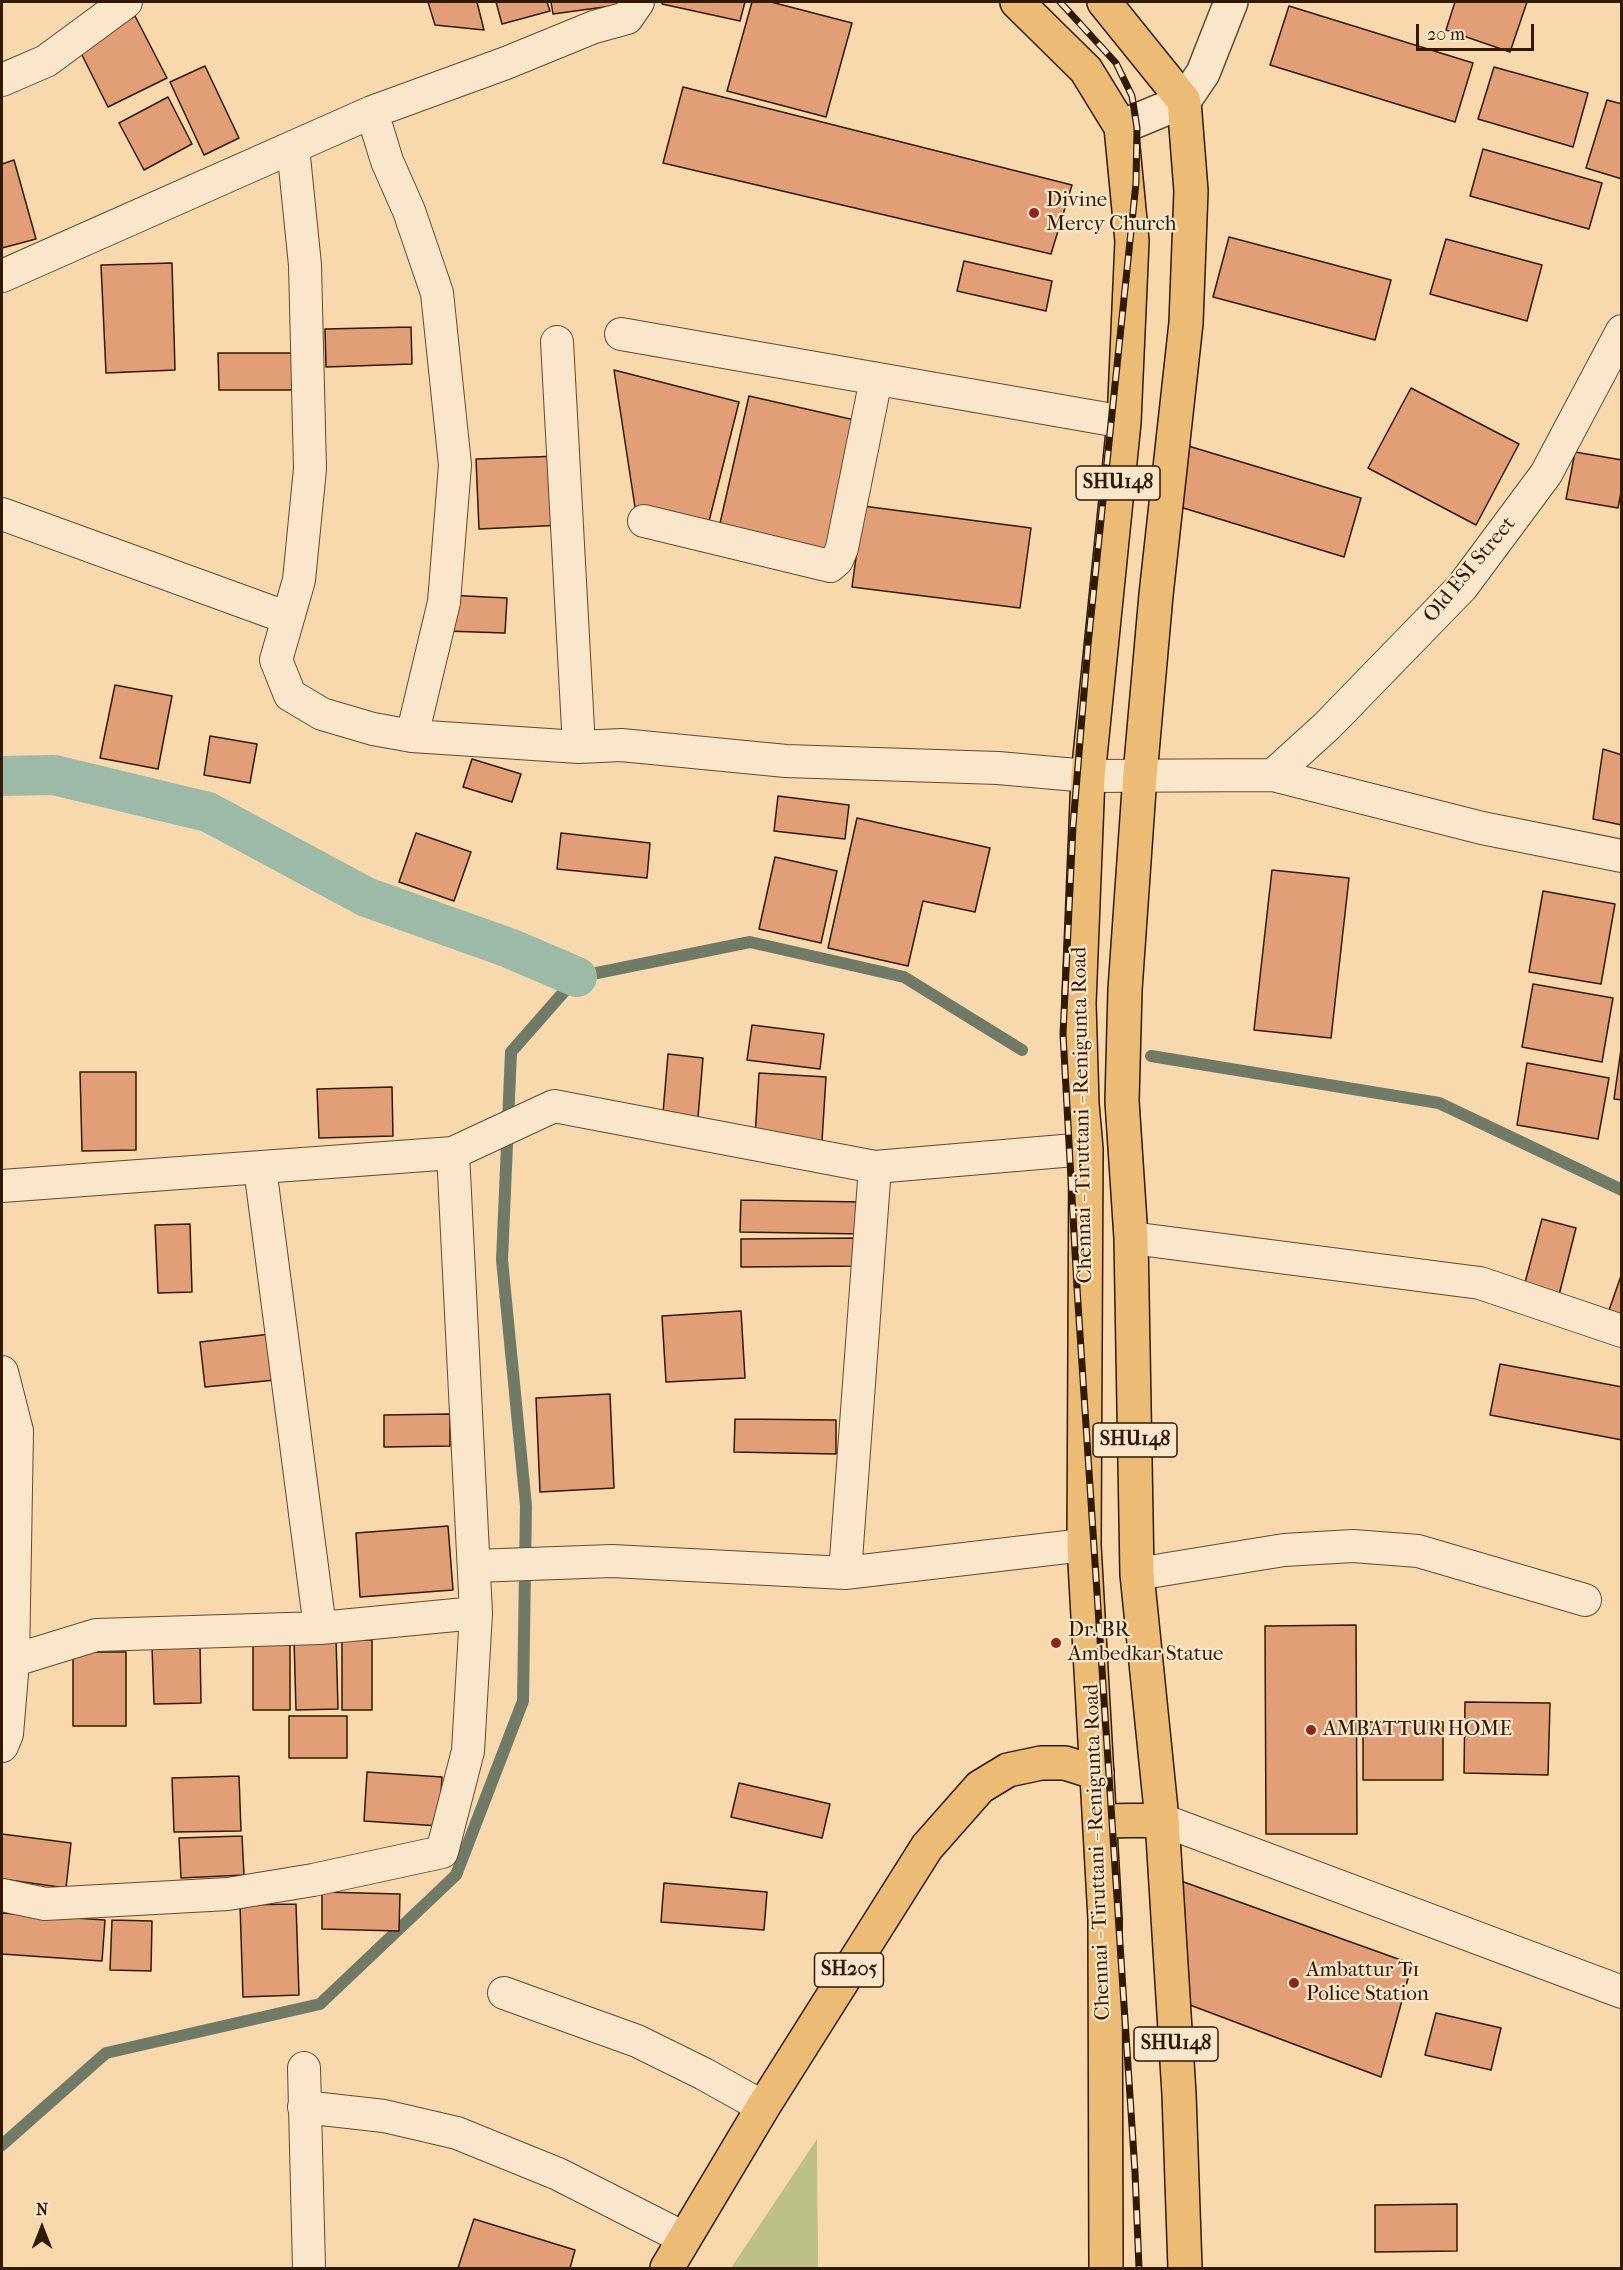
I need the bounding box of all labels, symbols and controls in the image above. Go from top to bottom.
scale bar [1419,12,1538,50]
text: 20 m [1427,24,1465,45]
place label: Divine Mercy Church [1046,188,1176,238]
marker: Divine Mercy Church [1027,206,1041,220]
road number: SHU148 [1076,466,1160,500]
street label: Old ESI Street [1419,512,1521,628]
street label: Chennai - Tiruttani - Renigunta Road [1067,946,1099,1284]
road number: SHU148 [1093,1423,1177,1457]
place label: Dr. BR Ambedkar Statue [1068,1618,1223,1668]
marker: Dr. BR Ambedkar Statue [1049,1636,1063,1650]
street label: Chennai - Tiruttani - Renigunta Road [1080,1683,1116,2021]
place label: AMBATTUR HOME [1323,1717,1512,1743]
marker: AMBATTUR HOME [1304,1723,1318,1737]
road number: SH205 [814,1953,884,1987]
place label: Ambattur T1 Police Station [1306,1958,1429,2008]
marker: Ambattur T1 Police Station [1287,1976,1301,1990]
road number: SHU148 [1134,2027,1218,2061]
north arrow [12,2198,72,2258]
text: N [36,2200,48,2219]

